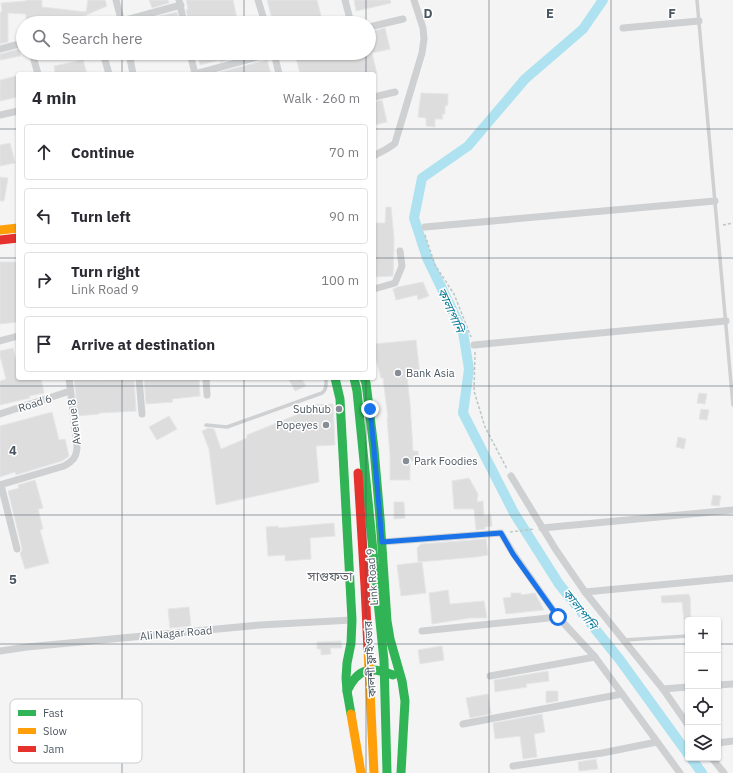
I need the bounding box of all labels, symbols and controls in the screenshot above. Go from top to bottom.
text: D [423,5,433,22]
text: E [546,5,554,22]
text: F [668,5,676,22]
search box [16,16,376,60]
icon: search [30,27,52,49]
text: Search here [62,29,142,48]
text: 4 min [32,87,76,109]
text: Walk · 260 m [283,90,360,107]
icon: ahead [33,141,55,163]
text: Continue [71,143,135,162]
text: 70 m [329,144,359,161]
icon: left [33,205,55,227]
text: Turn left [71,207,131,226]
text: 90 m [329,208,359,225]
text: Turn right [71,262,140,281]
icon: right [33,269,55,291]
text: 100 m [321,272,359,289]
text: Link Road 9 [71,281,139,298]
water label: কালাপানি [435,285,469,337]
icon: arrive [33,333,55,355]
text: Arrive at destination [71,335,215,354]
place label: Bank Asia [406,366,455,380]
marker: Bank Asia [393,368,403,378]
street label: Road 6 [16,391,54,415]
street label: Avenue 8 [64,398,84,446]
route end [361,400,379,418]
place label: Subhub [293,402,331,416]
marker: Subhub [334,404,344,414]
place label: Popeyes [276,418,318,432]
marker: Popeyes [321,420,331,430]
text: 4 [9,442,17,459]
place label: Park Foodies [414,454,478,468]
marker: Park Foodies [401,456,411,466]
street label: Link Road 9 [363,548,381,606]
district label: সাগুফতা [307,568,353,585]
text: 5 [9,571,17,588]
water label: কালাপানি [560,586,602,634]
route start [549,608,567,626]
map controls [685,617,721,761]
button: + [685,617,721,653]
street label: কালশী ফ্লাইওভার [361,620,379,698]
street label: Ali Nagar Road [139,623,213,643]
button: − [685,653,721,689]
button: locate [685,689,721,725]
legend [10,699,142,763]
text: Fast [43,706,64,720]
text: Slow [43,724,67,738]
button: layers [685,725,721,761]
text: Jam [43,742,64,756]

